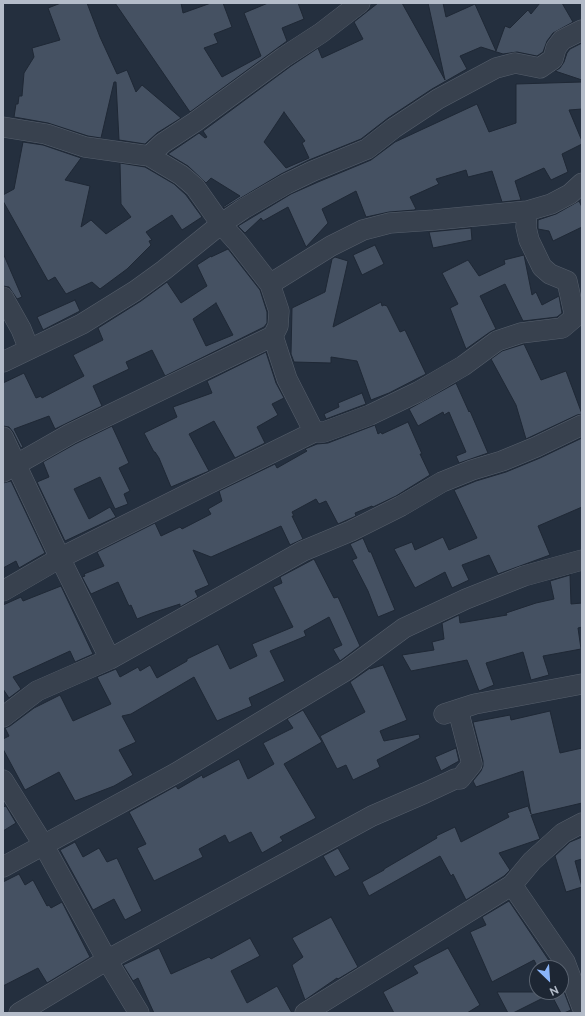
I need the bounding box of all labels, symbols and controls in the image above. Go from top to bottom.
north arrow [529,960,569,1000]
text: N [547,983,560,998]

